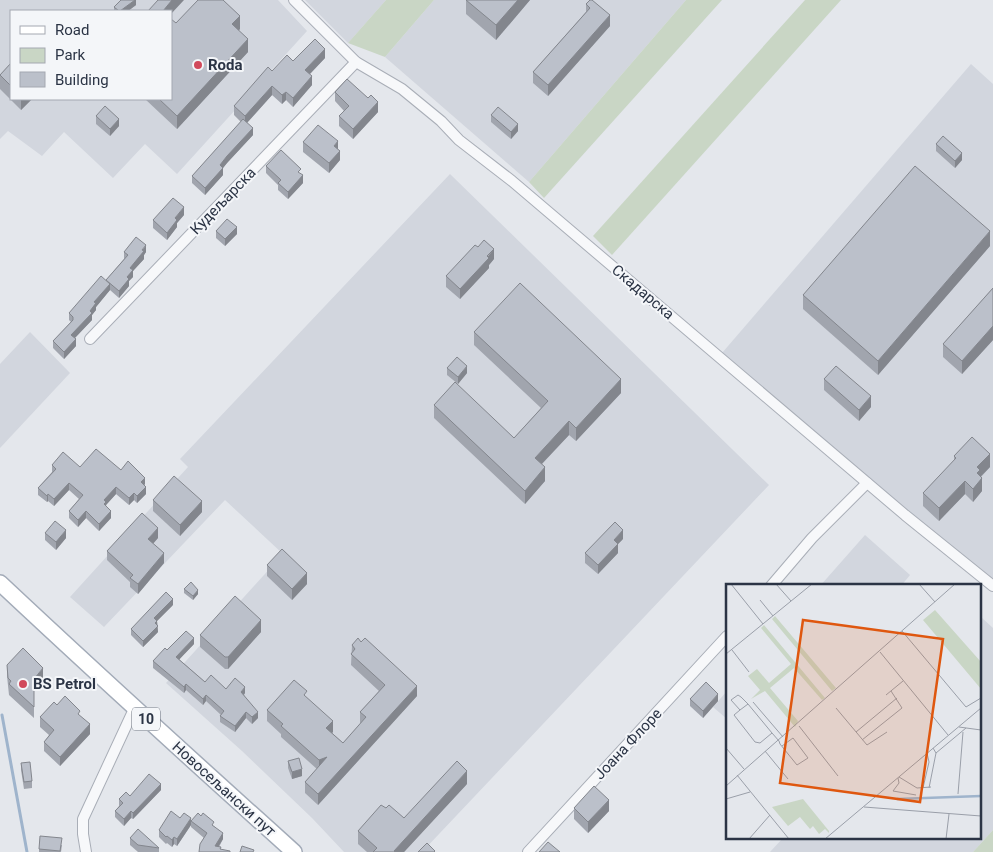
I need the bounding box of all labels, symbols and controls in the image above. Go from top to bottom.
legend [10,10,172,100]
text: Road [55,21,89,39]
text: Park [55,46,86,64]
place label: Roda [208,56,243,74]
marker: Roda [192,59,204,71]
text: Building [55,71,109,89]
street label: Кудељарска [186,164,260,238]
street label: Скадарска [608,261,678,323]
inset map [726,584,980,840]
place label: BS Petrol [33,675,96,693]
marker: BS Petrol [17,678,29,690]
street label: Јоана Флоре [590,705,666,783]
road number: 10 [132,708,160,731]
street label: Новосељански пут [169,738,279,840]

